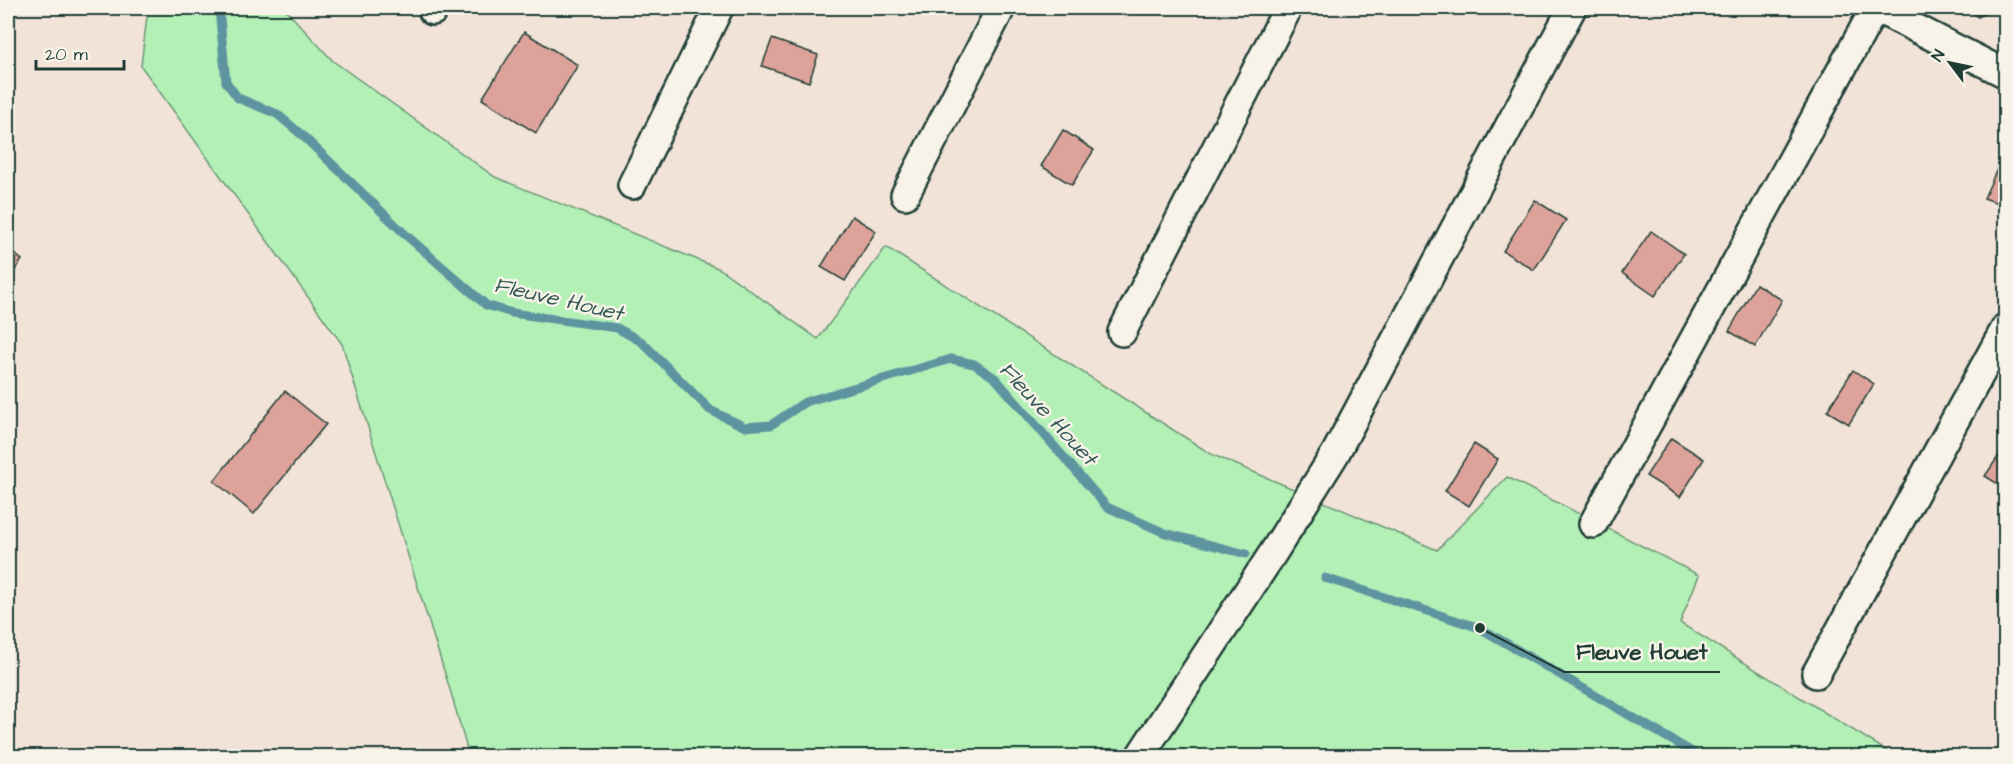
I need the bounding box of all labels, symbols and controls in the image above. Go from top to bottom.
scale bar [36,33,124,71]
north arrow [1920,33,1980,93]
text: 20 m [45,42,88,67]
text: N [1926,45,1950,66]
water label: Fleuve Houet [491,270,628,330]
water label: Fleuve Houet [992,355,1106,474]
callout: Fleuve Houet [1564,632,1720,672]
text: Fleuve Houet [1576,637,1709,668]

